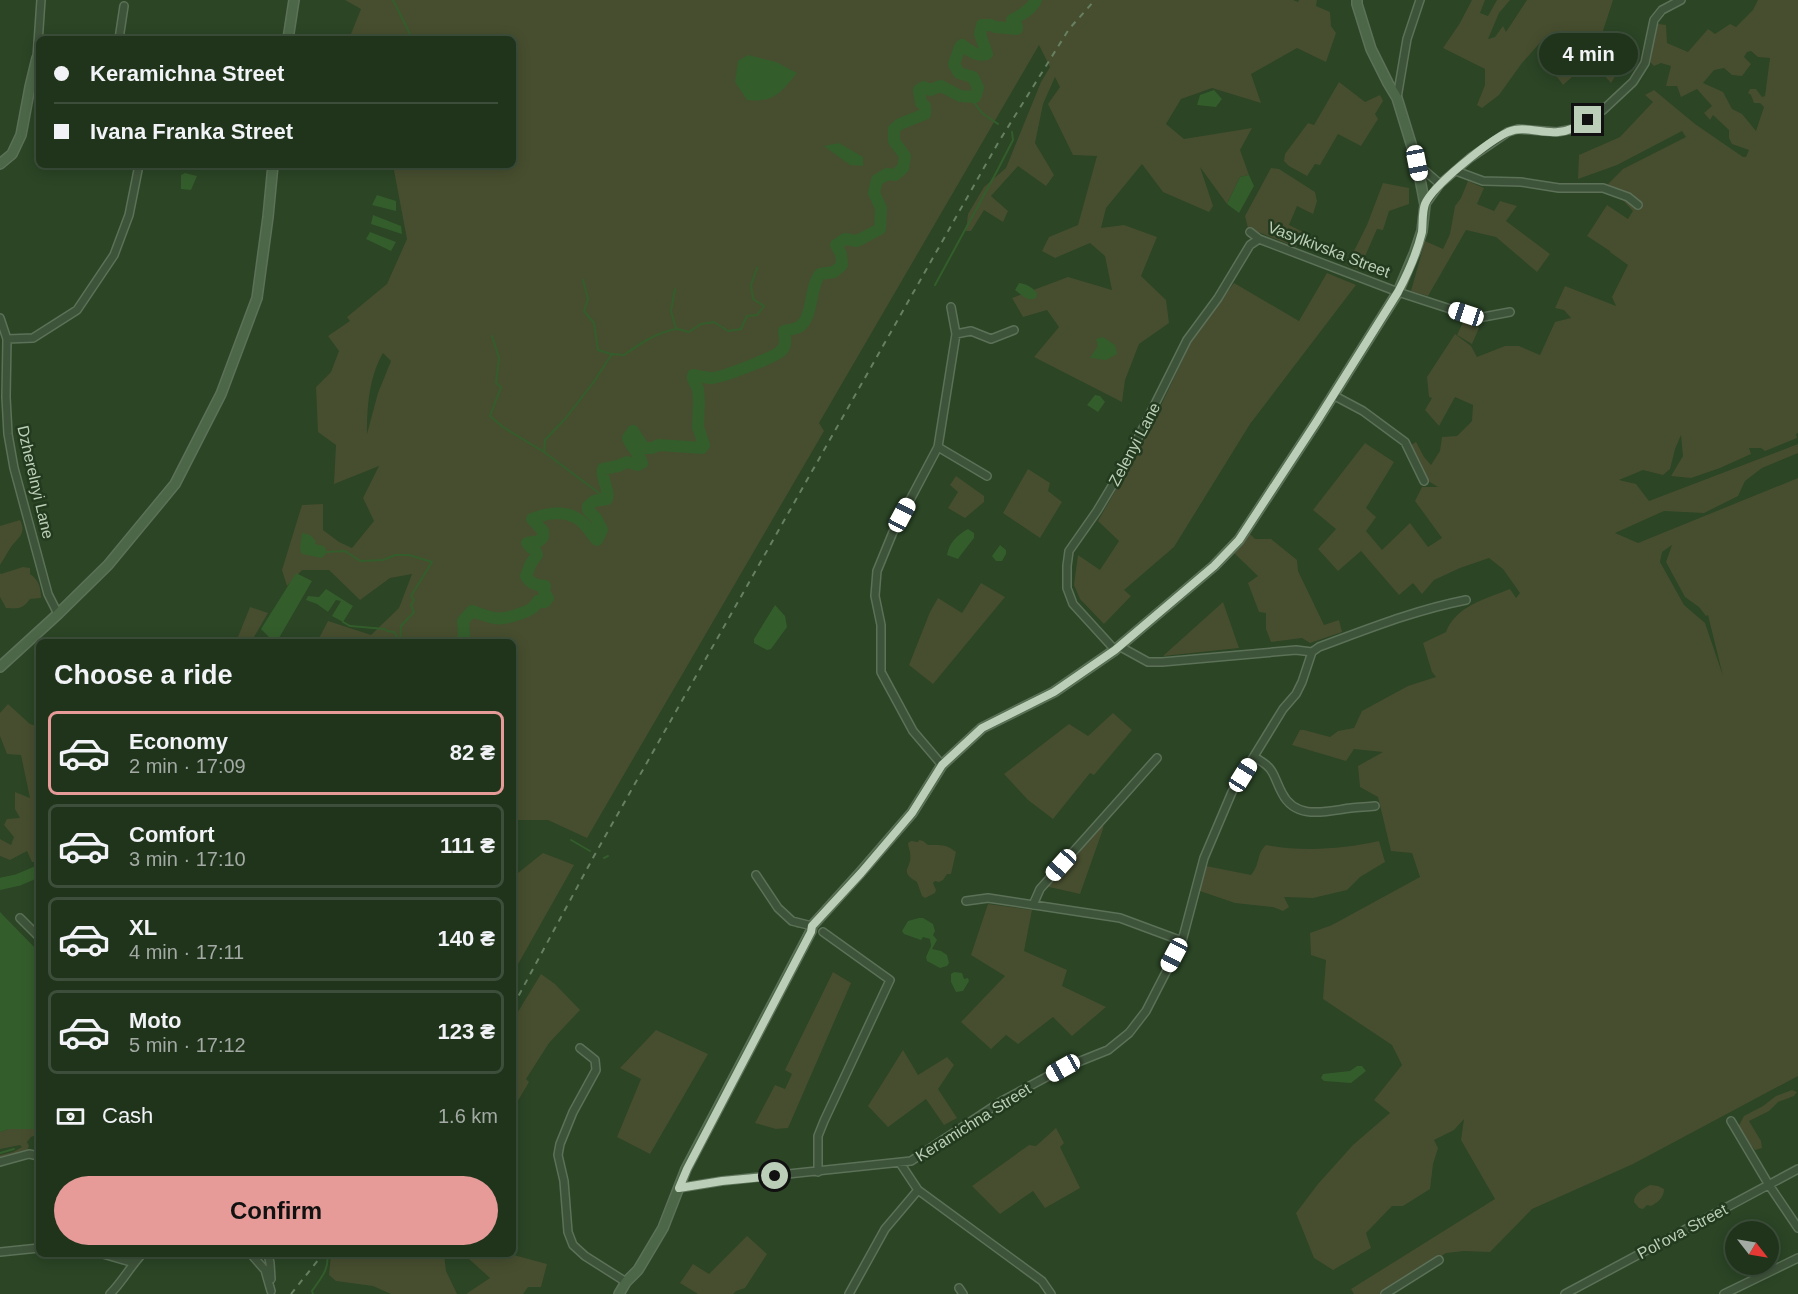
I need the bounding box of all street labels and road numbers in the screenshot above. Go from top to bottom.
street label: Vasylkivska Street [1265,218,1393,281]
street label: Zelenyi Lane [1105,400,1163,489]
street label: Dzherelnyi Lane [14,424,57,540]
street label: Keramichna Street [913,1080,1034,1165]
street label: Pol'ova Street [1634,1200,1730,1262]

